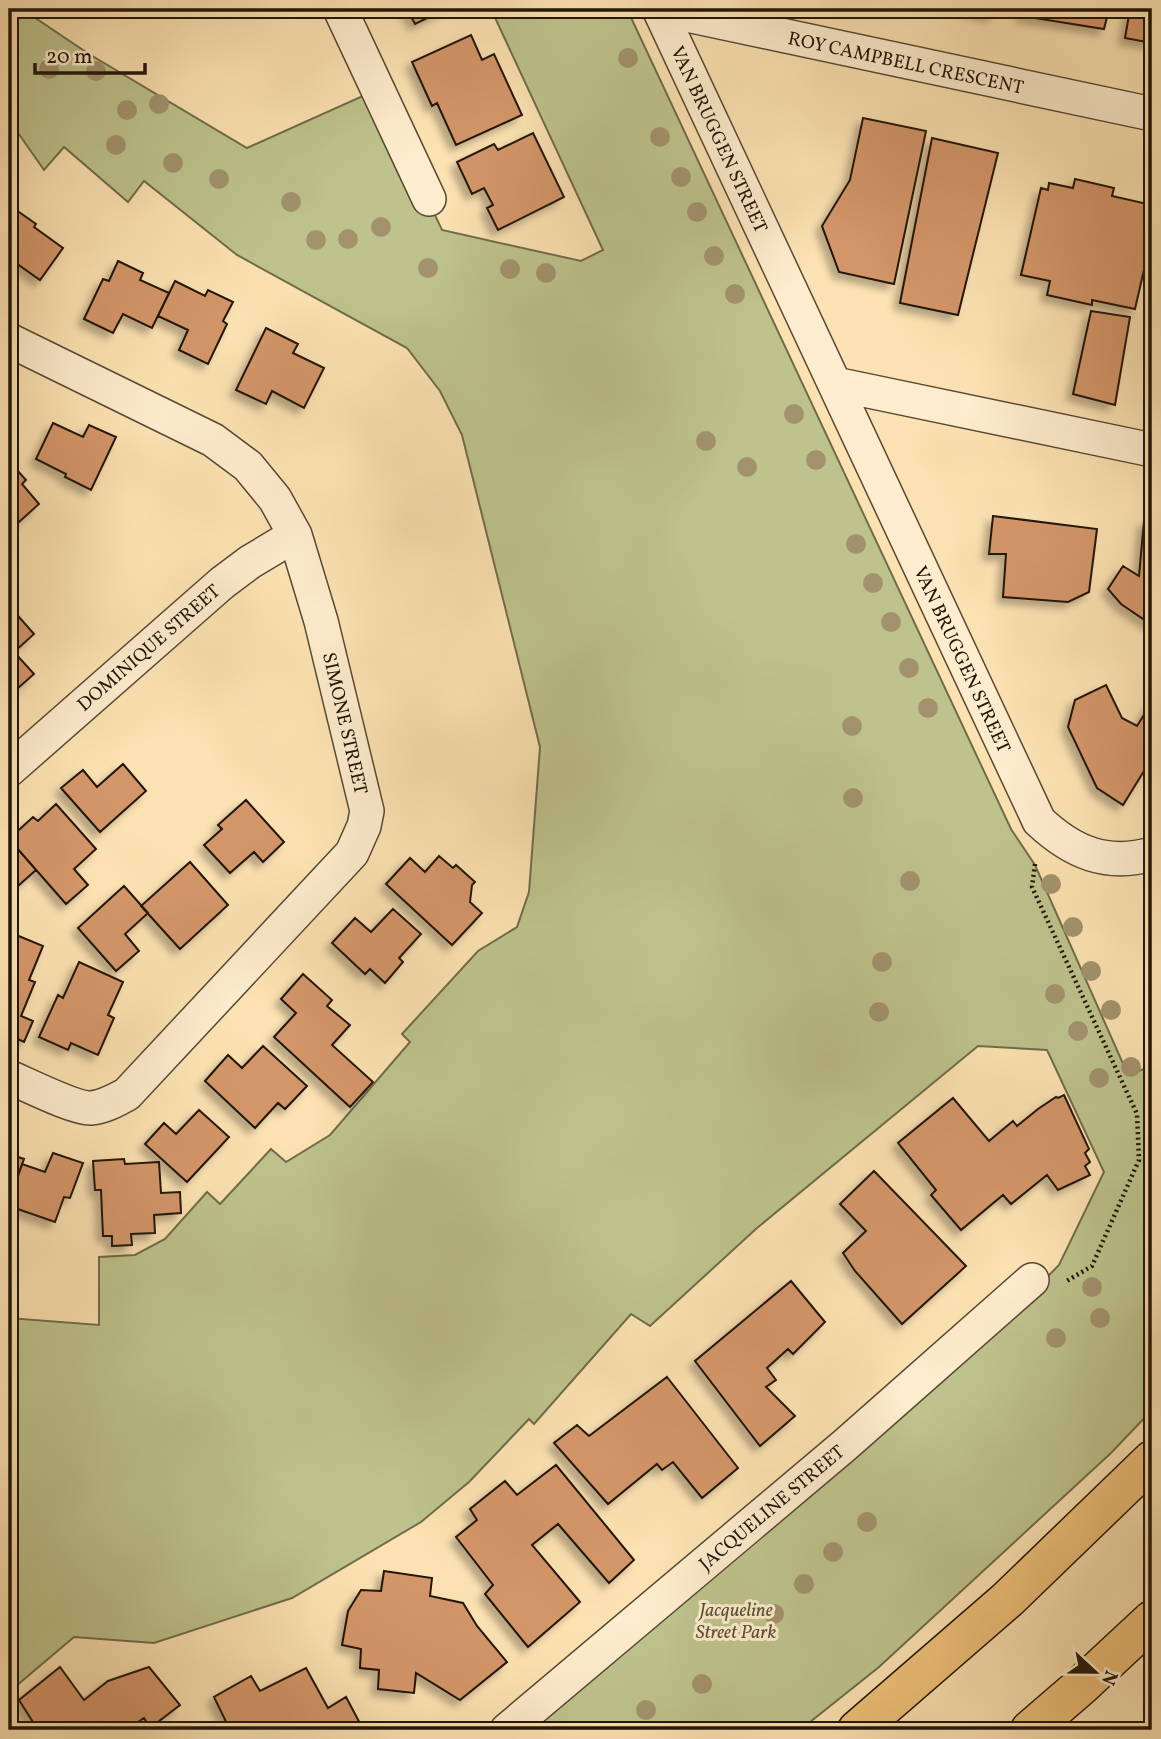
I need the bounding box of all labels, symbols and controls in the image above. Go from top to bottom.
street label: ROY CAMPBELL CRESCENT [785,26,1026,102]
scale bar [35,32,145,76]
street label: VAN BRUGGEN STREET [663,42,773,238]
text: 20 m [46,43,92,72]
street label: VAN BRUGGEN STREET [906,562,1016,758]
street label: DOMINIQUE STREET [72,579,226,718]
street label: SIMONE STREET [315,650,373,797]
street label: JACQUELINE STREET [694,1440,851,1577]
park label: Jacqueline Street Park [696,1598,776,1646]
north arrow [1060,1638,1130,1708]
text: N [1094,1666,1124,1689]

